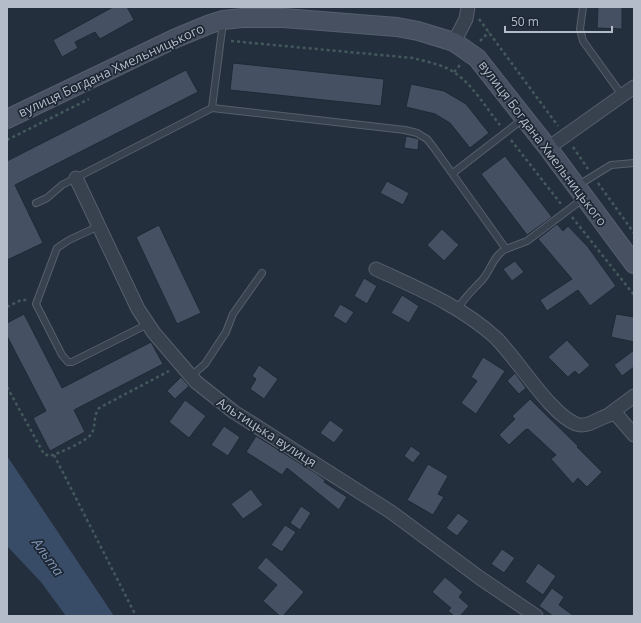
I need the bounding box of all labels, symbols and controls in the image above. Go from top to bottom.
scale bar [505,8,612,34]
text: 50 m [511,13,539,30]
street label: вулиця Богдана Хмельницького [15,19,207,121]
street label: вулиця Богдана Хмельницького [475,57,611,230]
street label: Альтицька вулиця [214,393,320,471]
water label: Альта [28,533,69,580]

